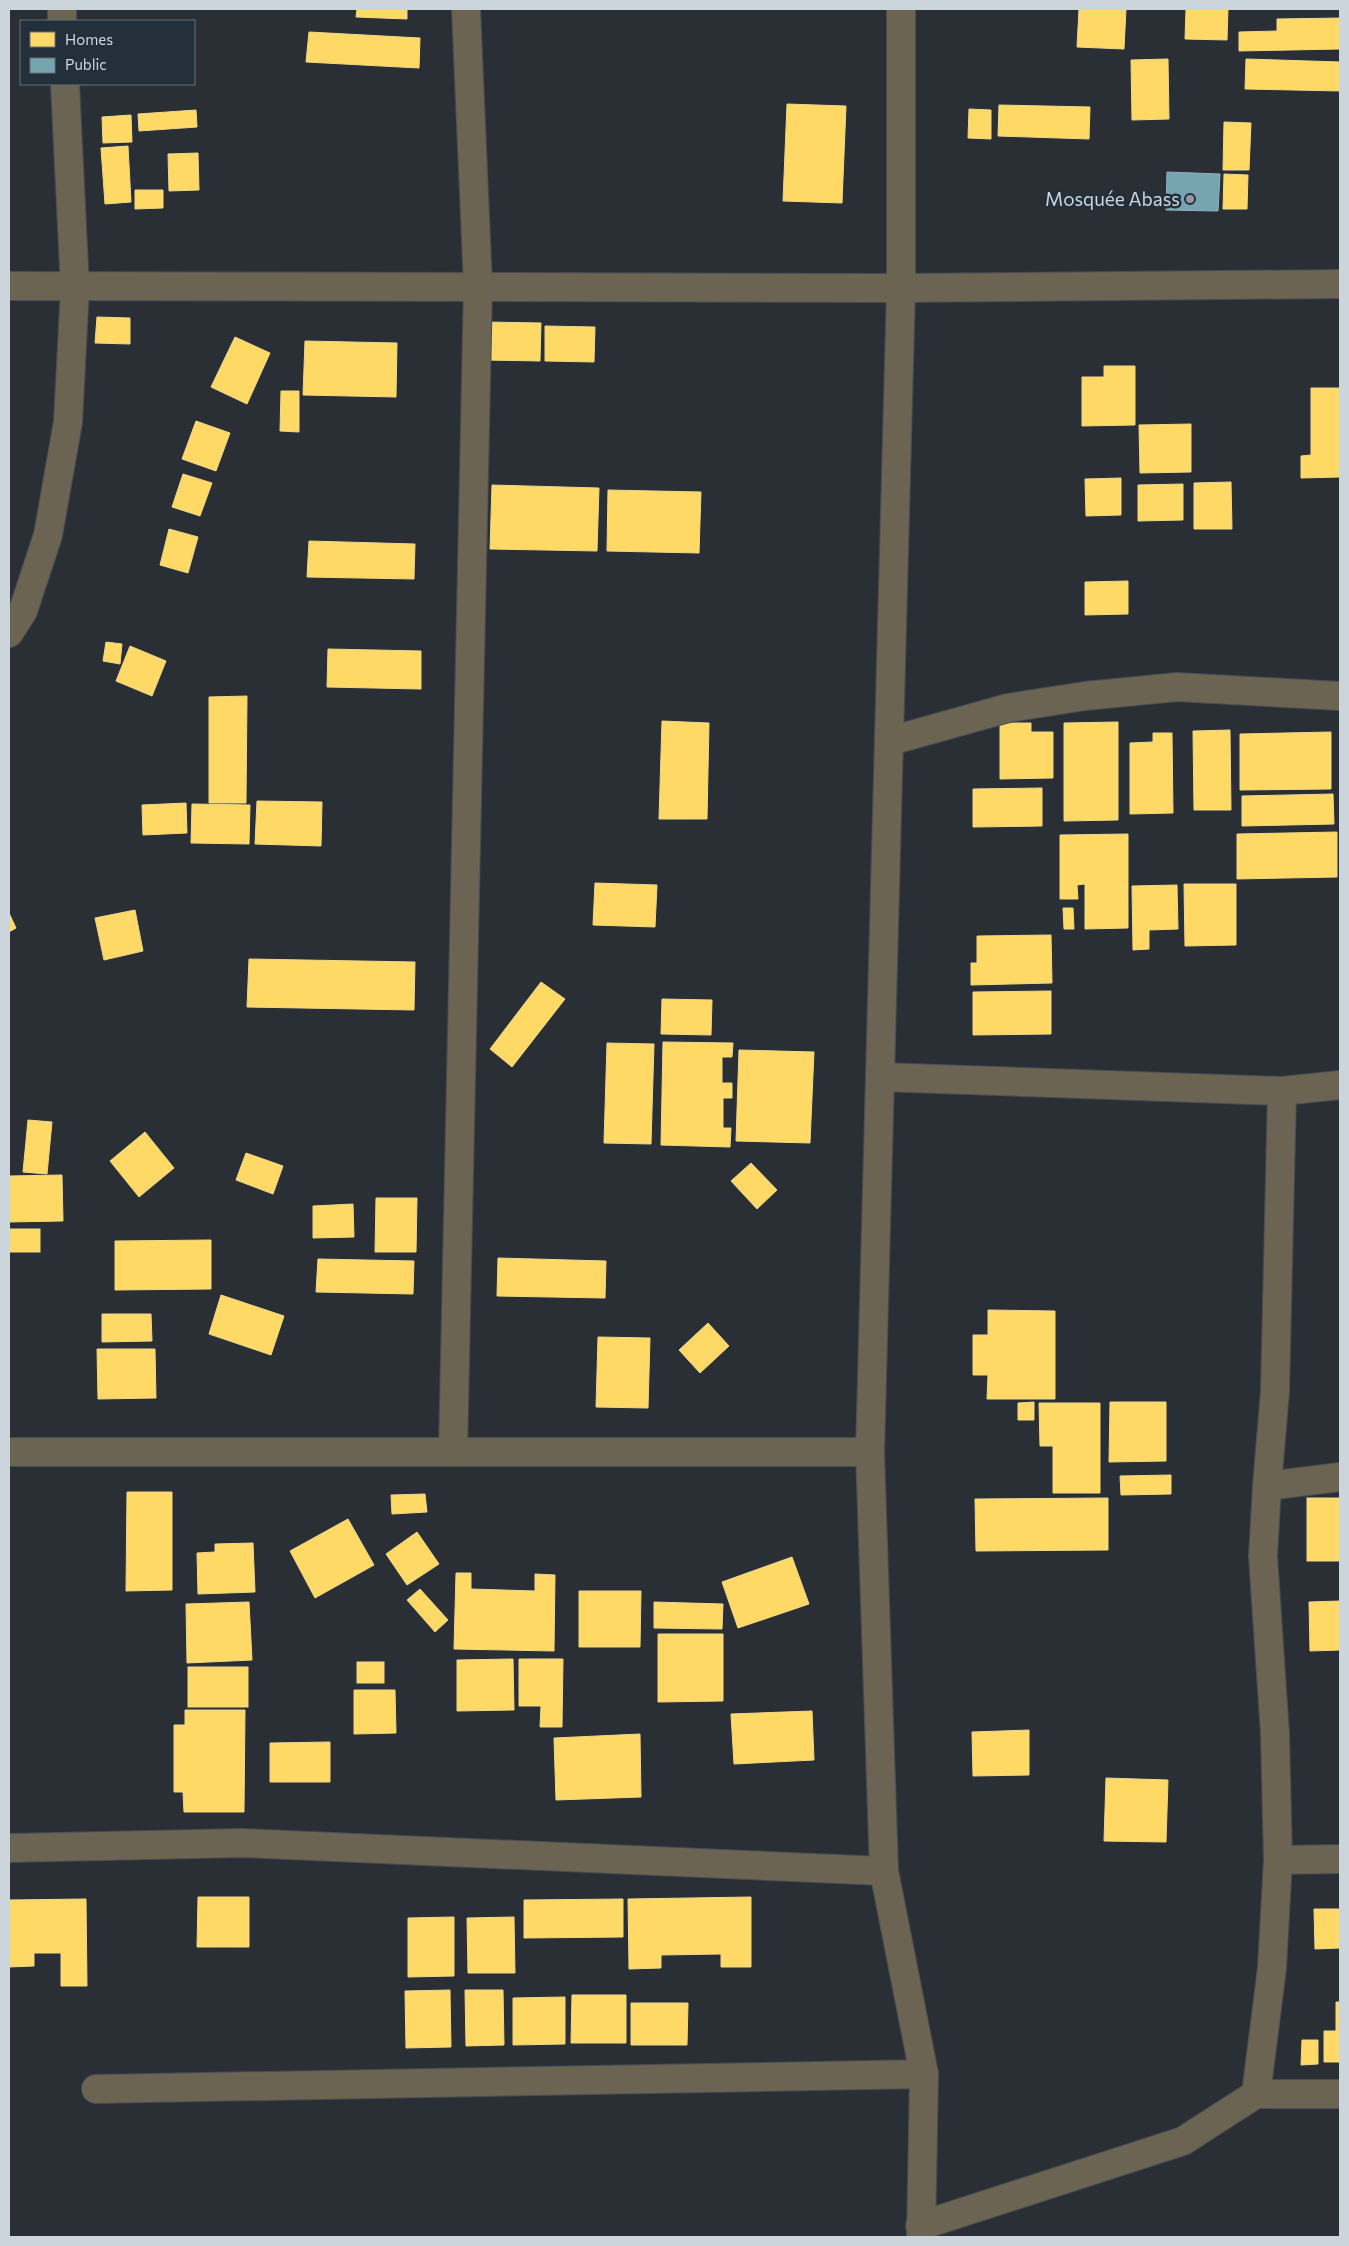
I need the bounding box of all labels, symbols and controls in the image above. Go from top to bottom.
legend [20,20,195,85]
text: Homes [65,30,113,48]
text: Public [65,55,107,73]
place label: Mosquée Abass [1045,187,1180,210]
marker: Mosquée Abass [1184,193,1196,205]

